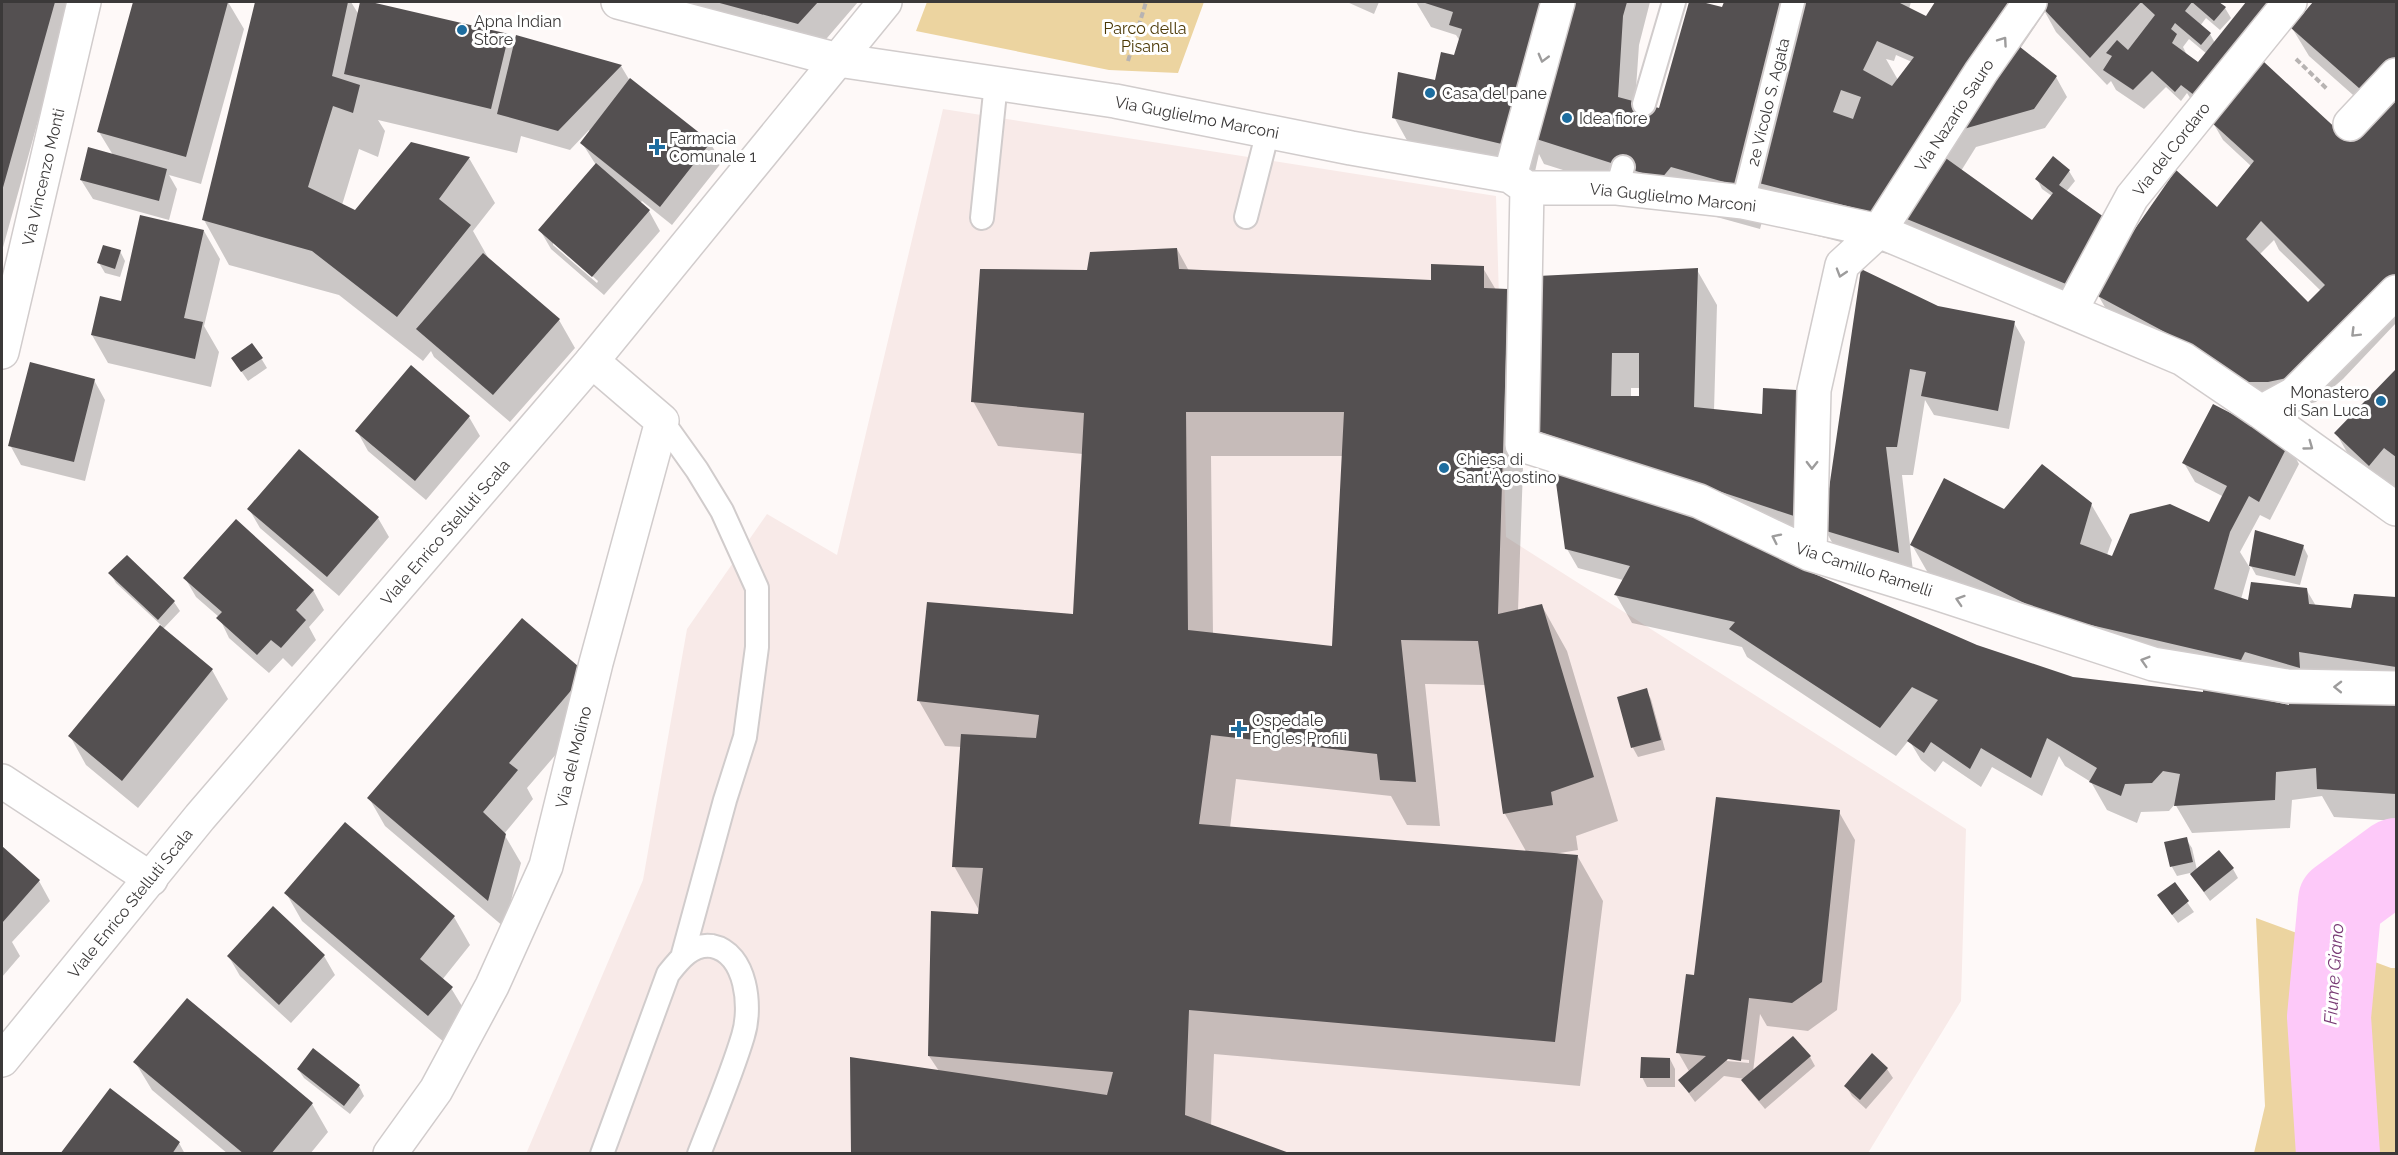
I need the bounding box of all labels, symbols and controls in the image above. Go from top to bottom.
place label: Apna Indian Store [474,12,562,49]
park label: Parco della Pisana [1103,19,1187,56]
marker: Apna Indian Store [455,23,469,37]
street label: 2e Vicolo S. Agata [1743,36,1794,168]
one-way arrow [1996,37,2007,48]
one-way arrow [1537,53,1550,63]
street label: Via Nazario Sauro [1911,55,1998,175]
place label: Casa del pane [1442,84,1547,103]
marker: Casa del pane [1423,86,1437,100]
street label: Via Guglielmo Marconi [1113,92,1281,143]
street label: Via del Cordaro [2129,99,2214,200]
street label: Via Vincenzo Monti [18,107,69,248]
place label: Idea fiore [1579,109,1647,128]
marker: Idea fiore [1560,111,1574,125]
place label: Farmacia Comunale 1 [669,129,757,166]
marker: Farmacia Comunale 1 [650,140,664,154]
street label: Via Guglielmo Marconi [1589,179,1757,216]
one-way arrow [1836,268,1848,278]
one-way arrow [2351,326,2362,336]
place label: Monastero di San Luca [2283,383,2369,420]
marker: Monastero di San Luca [2374,394,2388,408]
one-way arrow [2302,439,2313,450]
place label: Chiesa di Sant'Agostino [1456,450,1557,487]
street label: Viale Enrico Stelluti Scala [377,456,514,609]
marker: Chiesa di Sant'Agostino [1437,461,1451,475]
one-way arrow [1806,461,1818,470]
one-way arrow [1771,533,1782,545]
street label: Via Camillo Ramelli [1793,538,1935,601]
one-way arrow [1955,595,1966,608]
one-way arrow [2140,656,2151,668]
one-way arrow [2334,681,2343,693]
street label: Via del Molino [552,704,595,810]
place label: Ospedale Engles Profili [1252,711,1347,748]
marker: Ospedale Engles Profili [1230,720,1248,738]
street label: Viale Enrico Stelluti Scala [64,825,197,982]
water label: Fiume Giano [2319,923,2348,1025]

